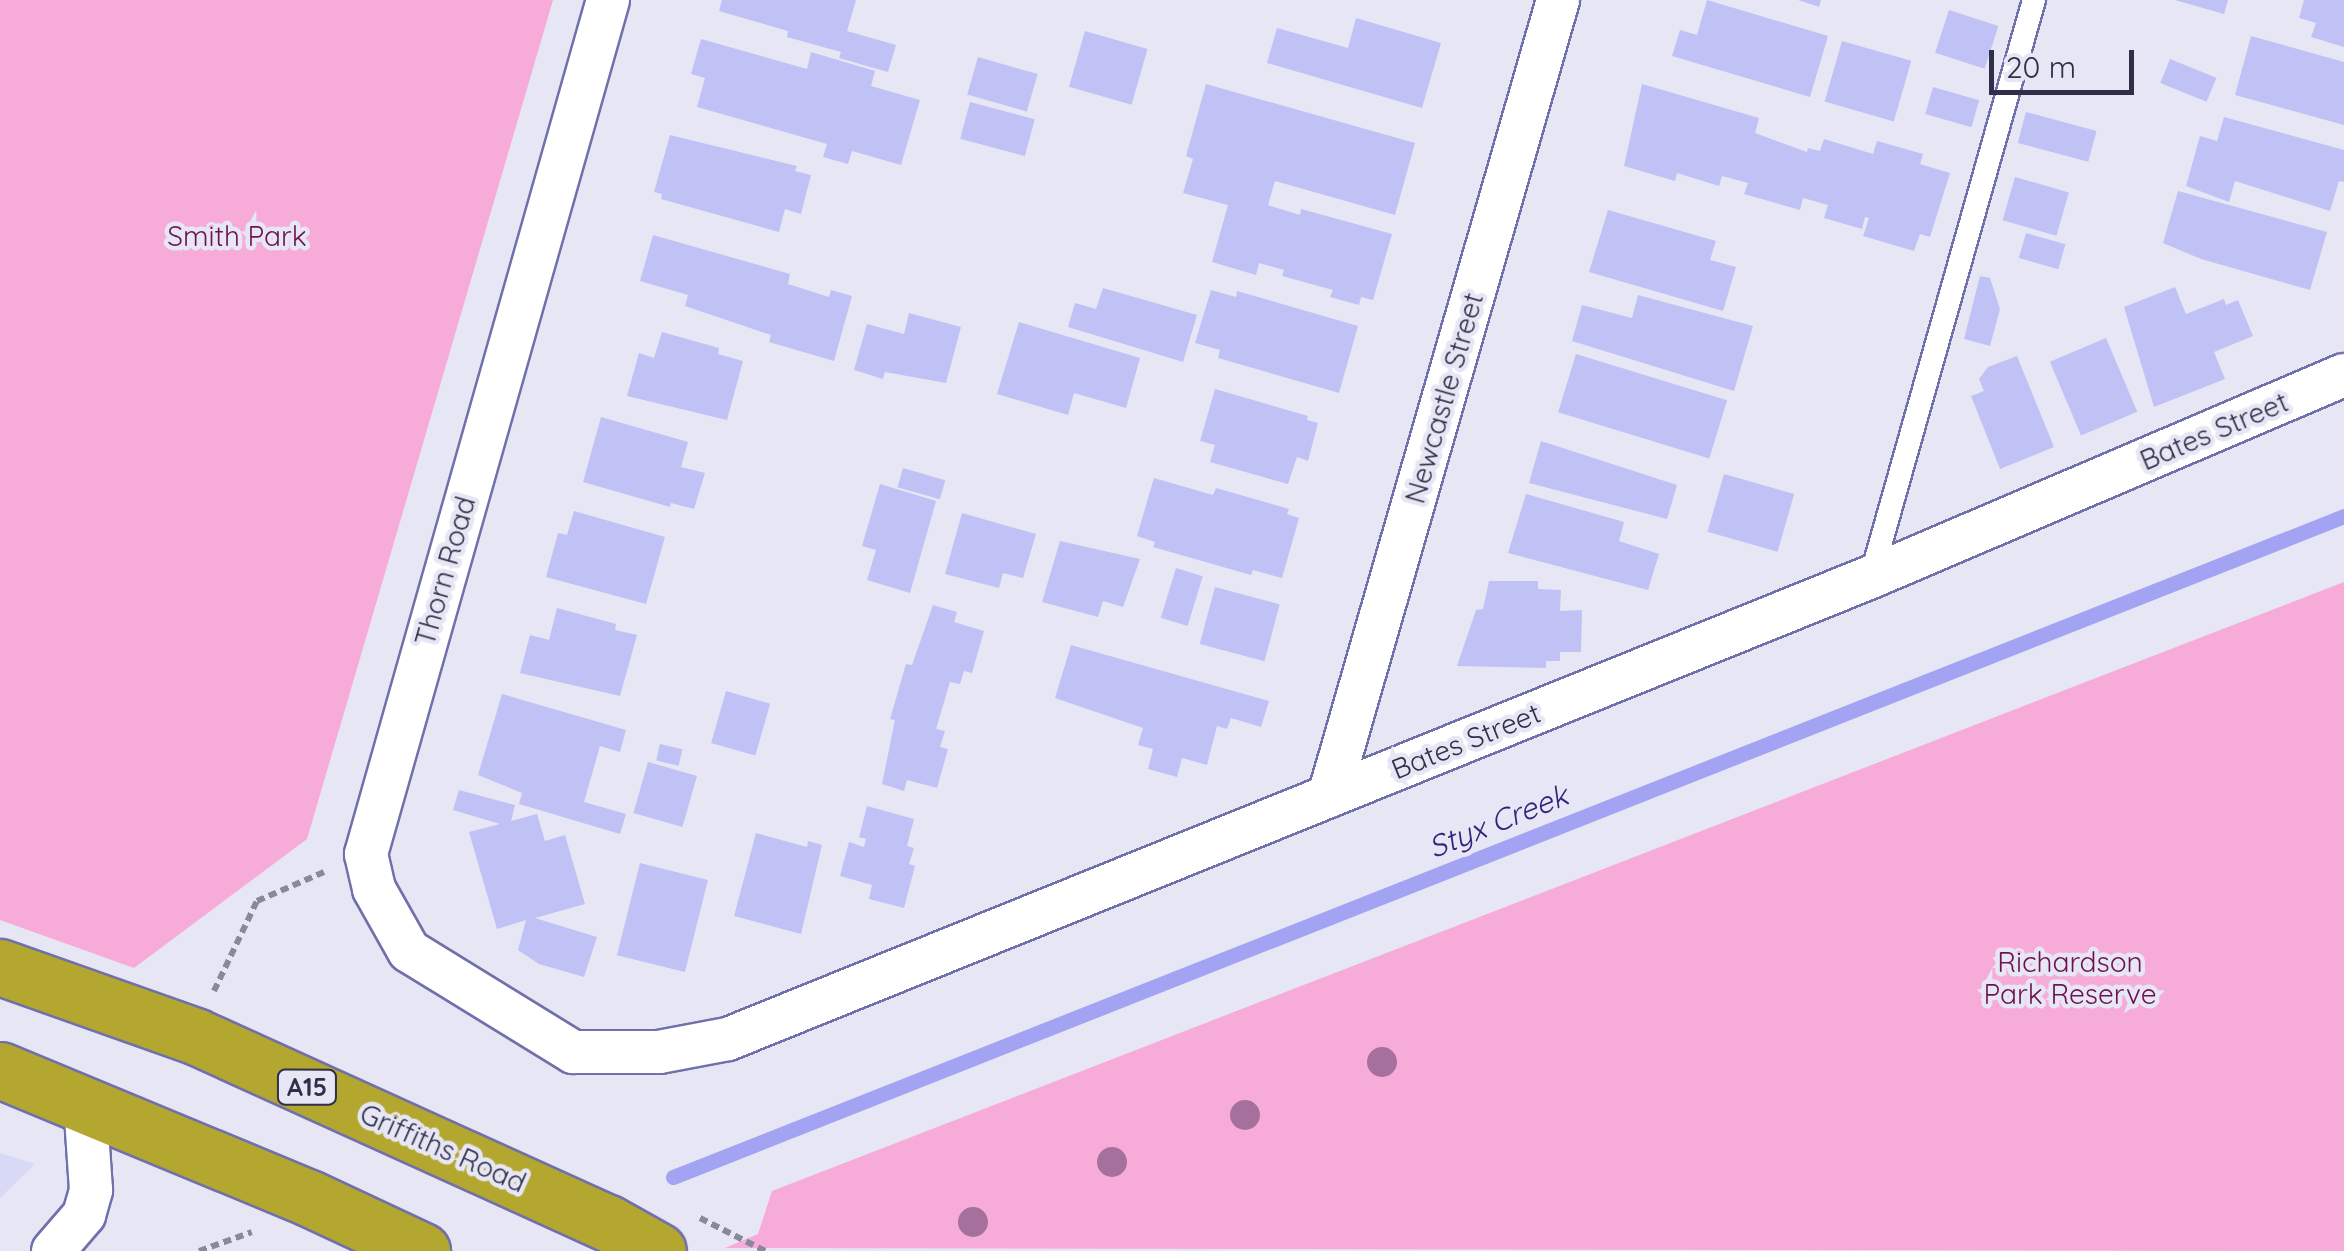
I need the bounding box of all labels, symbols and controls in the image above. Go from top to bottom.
scale bar [1994,30,2139,92]
text: 20 m [2006,48,2076,86]
park label: Smith Park [167,219,307,253]
street label: Newcastle Street [1398,289,1490,507]
street label: Bates Street [2135,385,2293,477]
street label: Thorn Road [408,492,482,650]
street label: Bates Street [1387,696,1545,786]
water label: Styx Creek [1423,777,1573,865]
park label: Richardson Park Reserve [1984,945,2156,1011]
road number: A15 [274,1067,340,1107]
street label: Griffiths Road [355,1096,531,1200]

